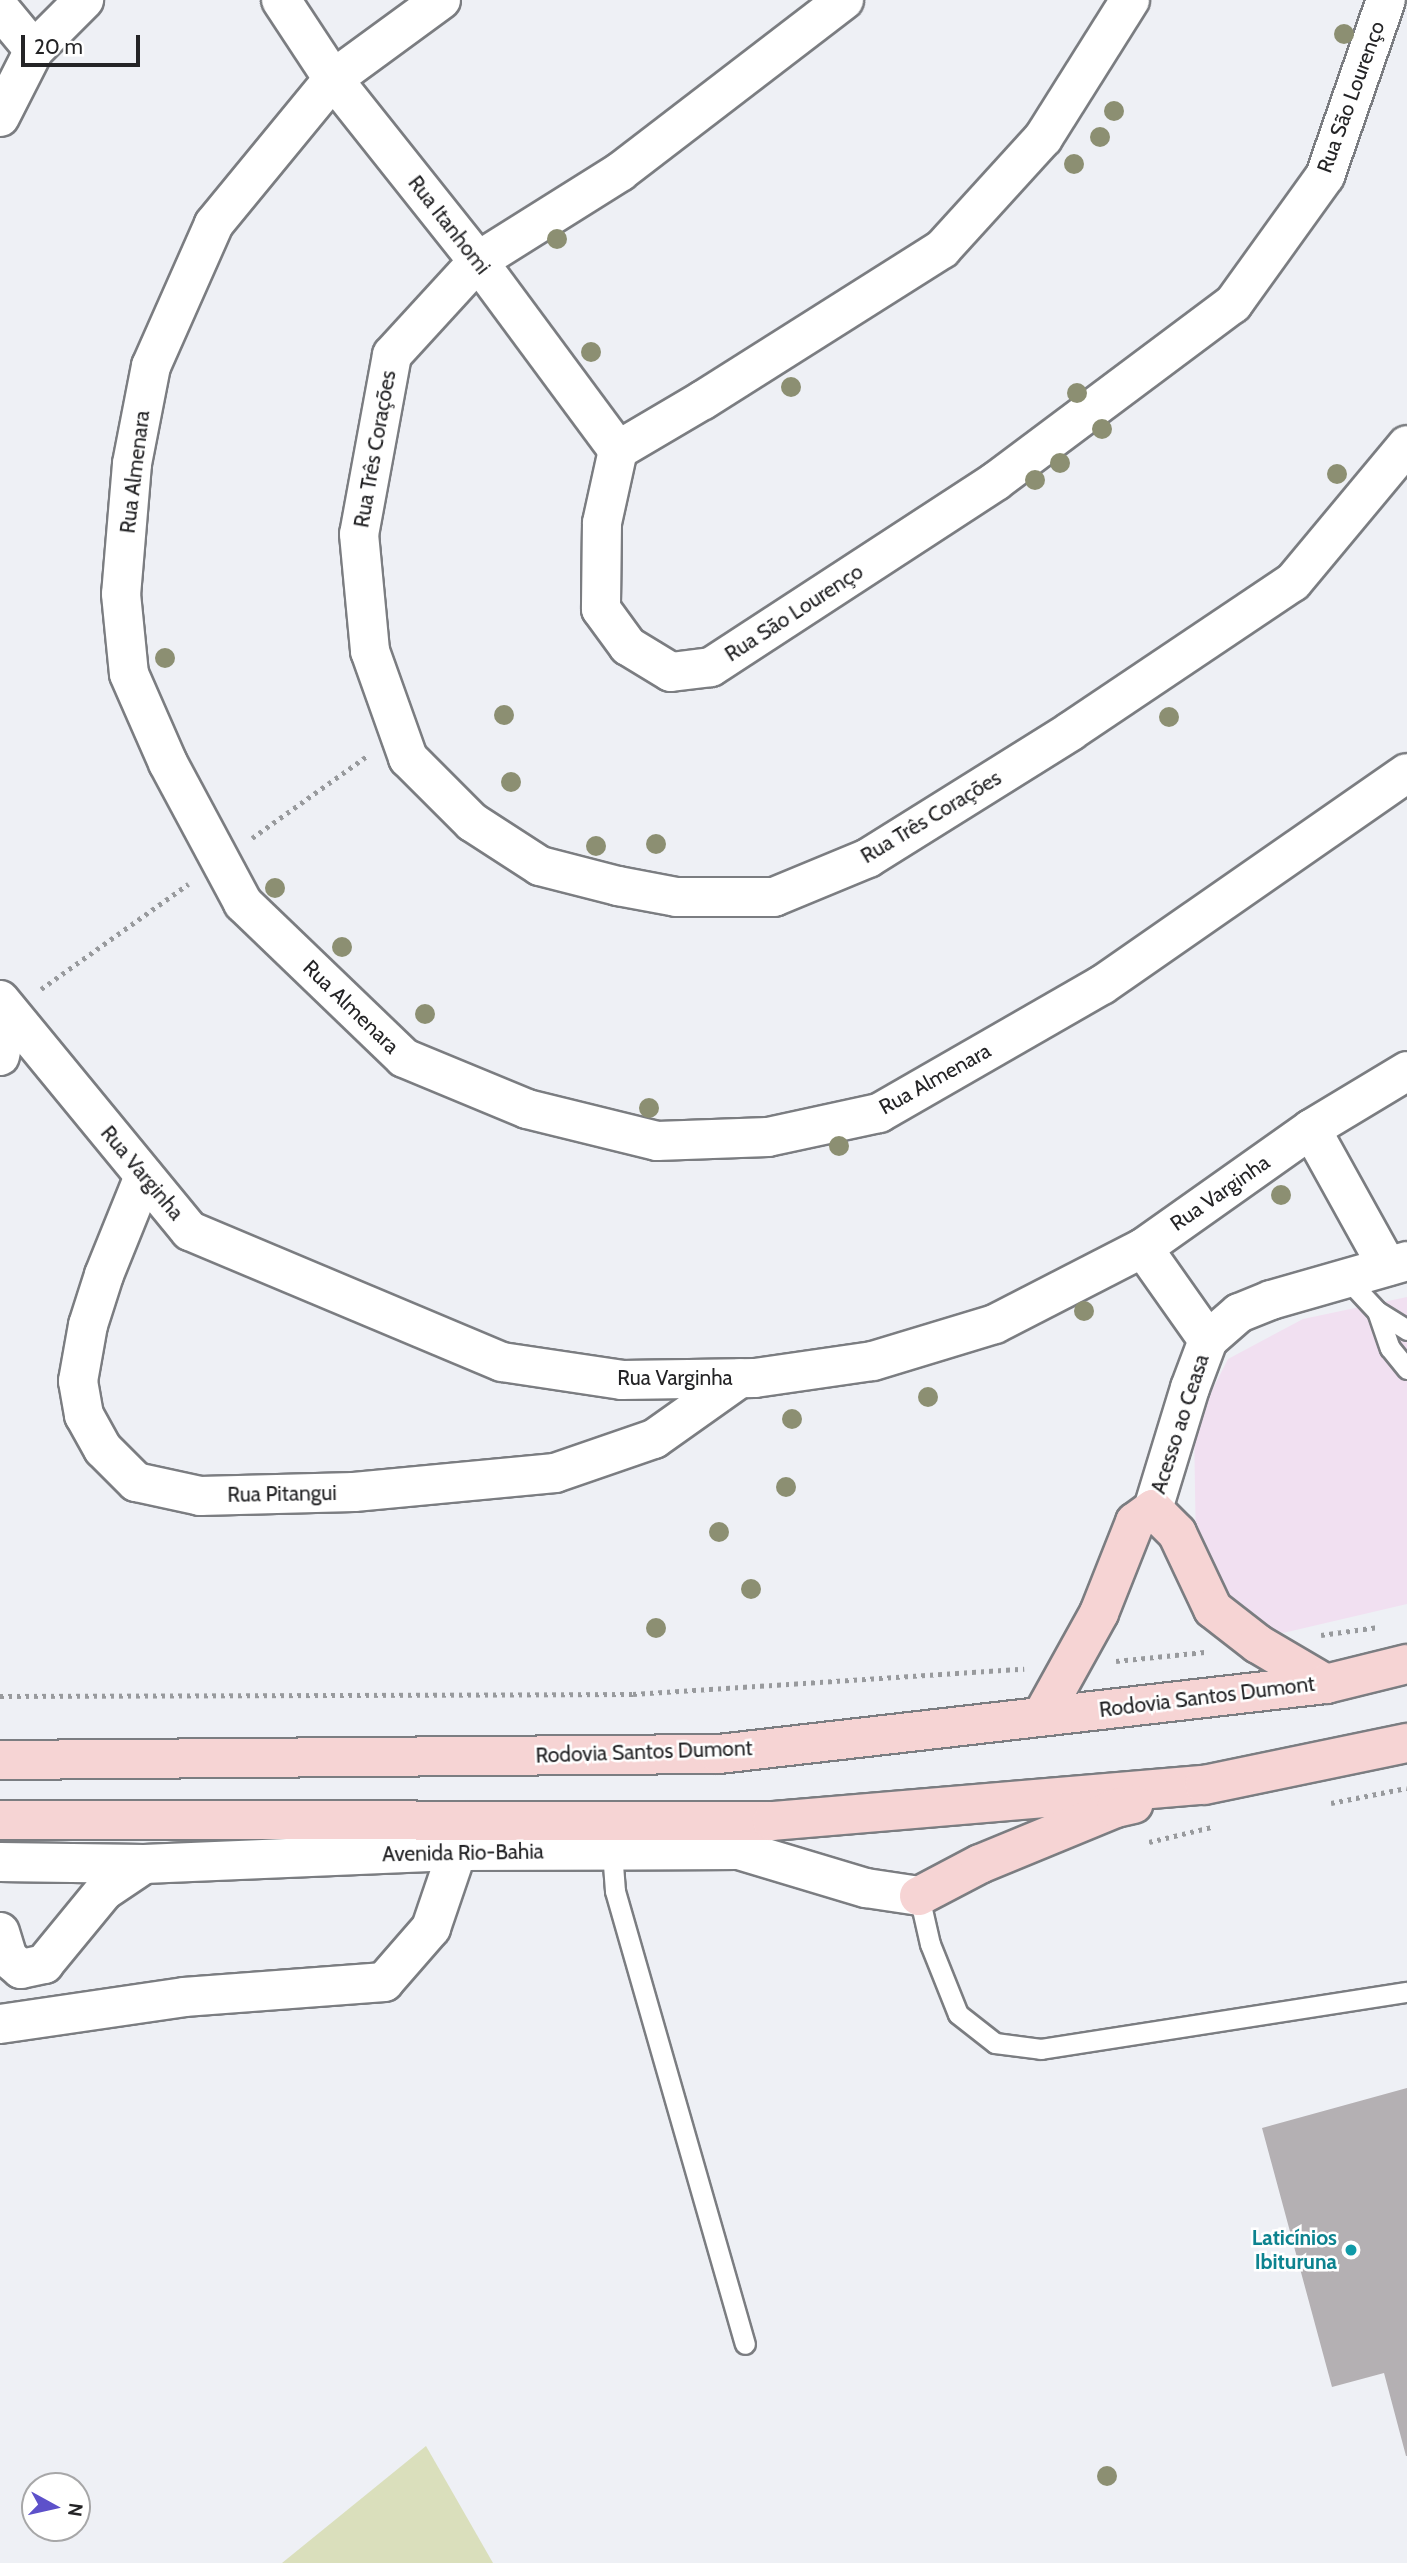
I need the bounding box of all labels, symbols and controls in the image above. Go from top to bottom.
street label: Rua São Lourenço [1312,18,1390,176]
scale bar [24,21,144,65]
text: 20 m [34,34,83,59]
street label: Rua Itanhomi [403,171,495,279]
street label: Rua Três Corações [349,368,401,530]
street label: Rua Almenara [115,409,155,535]
street label: Rua São Lourenço [720,559,868,667]
street label: Rua Três Corações [856,765,1006,869]
street label: Rua Almenara [298,955,404,1059]
street label: Rua Almenara [875,1038,995,1120]
street label: Rua Varginha [95,1121,189,1225]
street label: Rua Varginha [1166,1150,1274,1236]
street label: Acesso ao Ceasa [1146,1351,1214,1497]
street label: Rua Varginha [617,1365,733,1391]
street label: Rua Pitangui [227,1480,337,1508]
street label: Rodovia Santos Dumont [1098,1671,1316,1723]
street label: Rodovia Santos Dumont [535,1736,753,1768]
street label: Avenida Rio-Bahia [382,1839,544,1867]
place label: Laticínios Ibituruna [1252,2225,1337,2275]
marker: Laticínios Ibituruna [1343,2242,1359,2258]
north arrow [21,2472,91,2542]
text: N [63,2501,88,2518]

